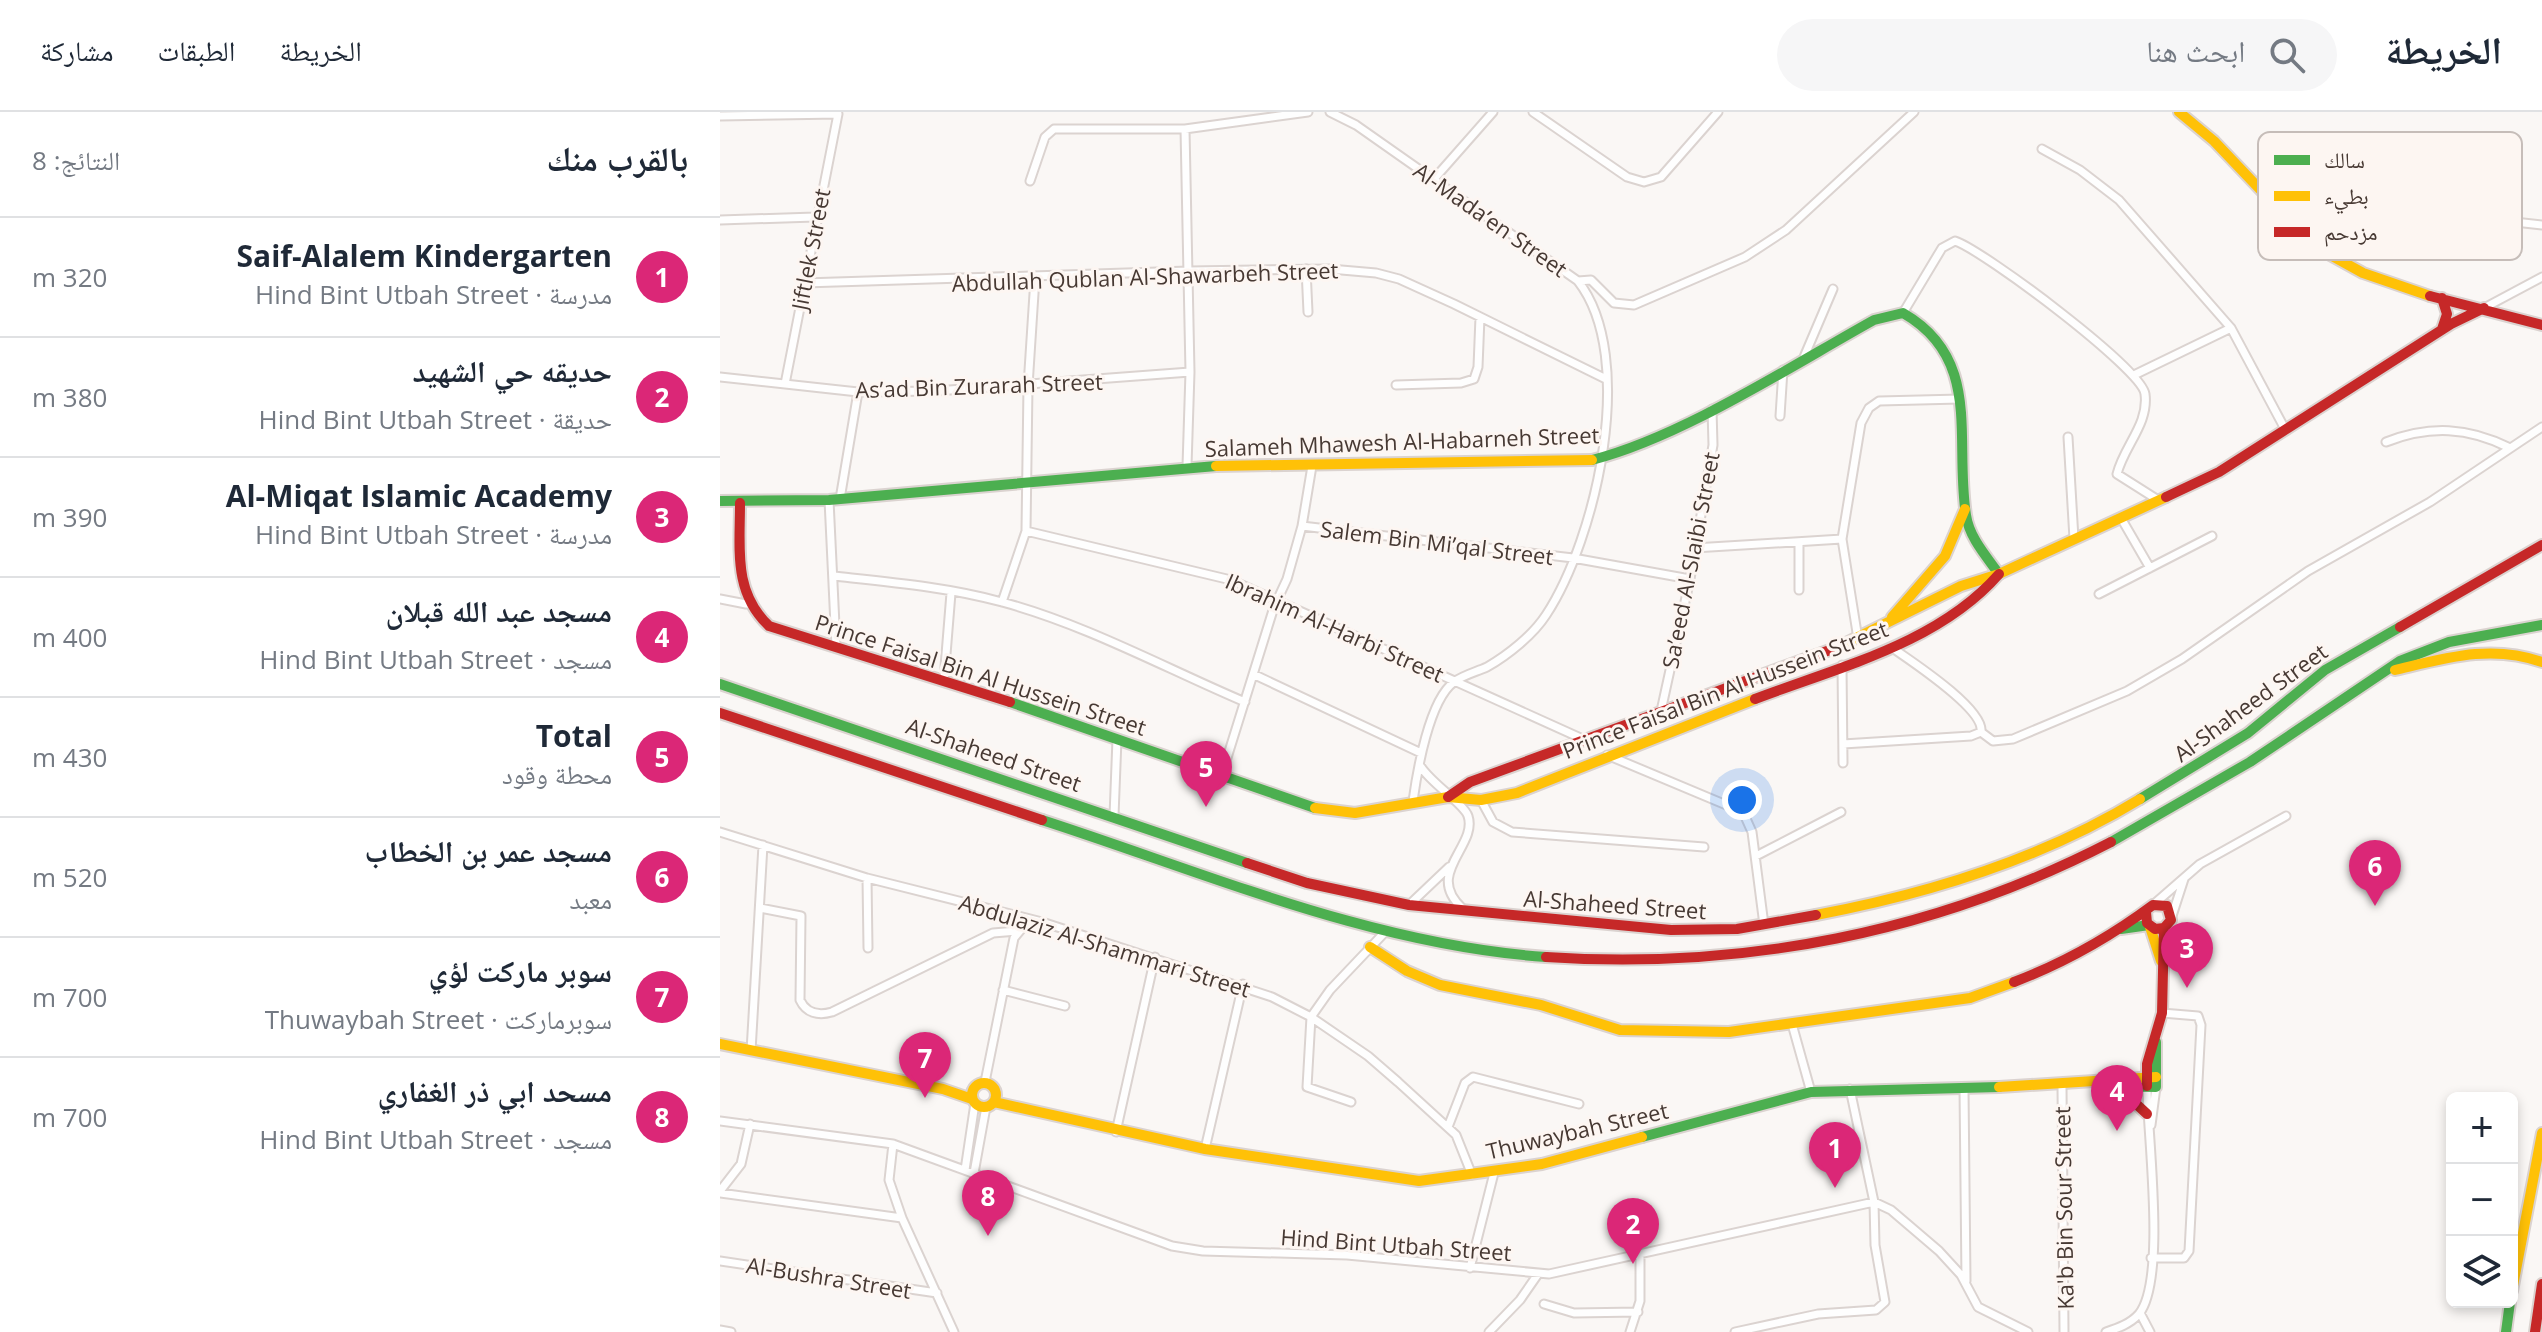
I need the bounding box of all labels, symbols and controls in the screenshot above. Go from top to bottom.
search box [1777,19,2337,91]
text: الخريطة [2385,23,2502,75]
text: ابحث هنا [2146,30,2245,71]
text: مشاركة [40,31,114,69]
text: الطبقات [158,31,235,69]
text: الخريطة [279,31,362,69]
icon: search [2265,33,2309,77]
legend [2258,132,2522,260]
text: بالقرب منك [546,135,688,181]
text: النتائج: 8 [32,142,120,178]
text: سالك [2324,144,2365,174]
street label: Al-Mada’en Street [1408,155,1574,283]
text: بطيء [2324,180,2369,214]
street label: Jiftlek Street [783,185,837,314]
text: مزدحم [2324,216,2378,247]
text: Saif-Alalem Kindergarten [237,235,612,276]
street label: Abdullah Qublan Al-Shawarbeh Street [951,254,1339,298]
text: 320 m [32,259,107,295]
text: 1 [655,259,669,295]
text: مدرسة · Hind Bint Utbah Street [255,276,612,312]
text: حديقه حي الشهيد [412,350,612,391]
street label: As’ad Bin Zurarah Street [855,366,1103,404]
text: 380 m [32,379,107,415]
text: 2 [655,379,669,415]
text: حديقة · Hind Bint Utbah Street [259,401,612,437]
street label: Salameh Mhawesh Al-Habarneh Street [1204,419,1600,463]
street label: Sa’eed Al-Slaibi Street [1654,449,1726,671]
text: Al-Miqat Islamic Academy [226,475,612,516]
text: 390 m [32,499,107,535]
text: 3 [655,499,669,535]
street label: Salem Bin Mi’qal Street [1319,513,1555,571]
text: مدرسة · Hind Bint Utbah Street [255,516,612,552]
street label: Ibrahim Al-Harbi Street [1221,565,1449,689]
text: مسجد عبد الله قبلان [385,590,612,631]
street label: Prince Faisal Bin Al Hussein Street [812,606,1150,742]
street label: Prince Faisal Bin Al Hussein Street [1558,613,1892,765]
text: 400 m [32,619,107,655]
text: 4 [655,619,669,655]
street label: Al-Shaheed Street [2167,636,2333,768]
text: مسجد · Hind Bint Utbah Street [259,641,612,677]
street label: Al-Shaheed Street [903,710,1086,798]
text: Total [536,715,612,756]
text: 430 m [32,739,107,775]
text: 5 [655,739,669,775]
pin: 5 [1180,741,1232,807]
text: محطة وقود [502,756,612,792]
your location [1722,780,1762,820]
text: مسجد عمر بن الخطاب [365,830,612,871]
pin: 6 [2349,840,2401,906]
text: 520 m [32,859,107,895]
text: 6 [655,859,669,895]
text: معبد [569,881,612,917]
street label: Al-Shaheed Street [1523,883,1708,925]
street label: Abdulaziz Al-Shammari Street [956,886,1254,1004]
pin: 3 [2161,922,2213,988]
text: سوبر ماركت لؤي [429,950,612,991]
text: 700 m [32,979,107,1015]
text: 7 [655,979,669,1015]
text: سوبرماركت · Thuwaybah Street [265,1001,612,1037]
pin: 7 [899,1032,951,1098]
pin: 4 [2091,1065,2143,1131]
text: مسحد ابي ذر الغفاري [378,1070,612,1111]
map controls [2446,1092,2518,1308]
button: + [2446,1092,2518,1164]
street label: Thuwaybah Street [1483,1094,1671,1166]
text: 700 m [32,1099,107,1135]
text: 8 [655,1099,669,1135]
street label: Ka'b Bin Sour Street [2046,1106,2080,1310]
text: مسجد · Hind Bint Utbah Street [259,1121,612,1157]
pin: 1 [1809,1122,1861,1188]
button: − [2446,1164,2518,1236]
pin: 8 [962,1170,1014,1236]
pin: 2 [1607,1198,1659,1264]
street label: Hind Bint Utbah Street [1279,1221,1513,1267]
button: layers [2446,1236,2518,1308]
street label: Al-Bushra Street [744,1249,914,1305]

